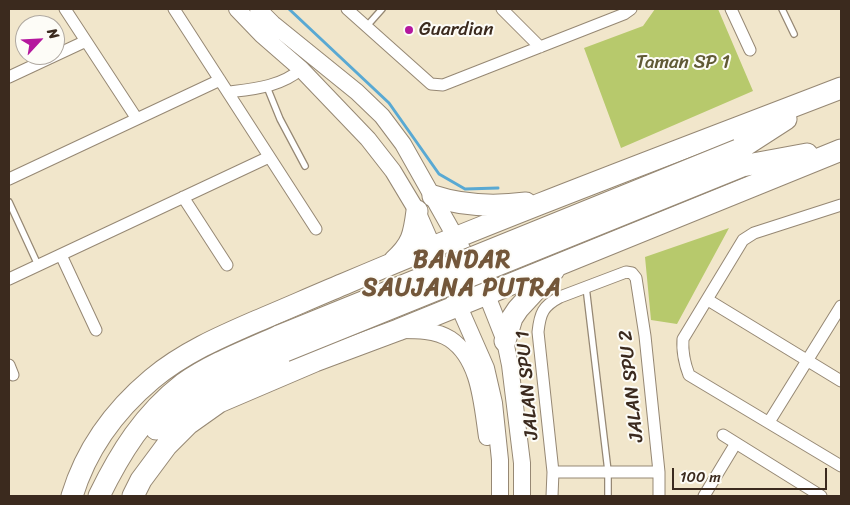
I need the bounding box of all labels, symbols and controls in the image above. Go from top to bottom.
north arrow [15,15,65,65]
place label: Guardian [419,19,493,41]
text: N [40,24,67,44]
marker: Guardian [403,24,415,36]
park label: Taman SP 1 [636,52,730,74]
district label: BANDAR SAUJANA PUTRA [361,247,563,303]
street label: JALAN SPU 1 [512,329,544,441]
street label: JALAN SPU 2 [615,329,649,443]
scale bar [675,458,830,490]
text: 100 m [680,464,721,490]

